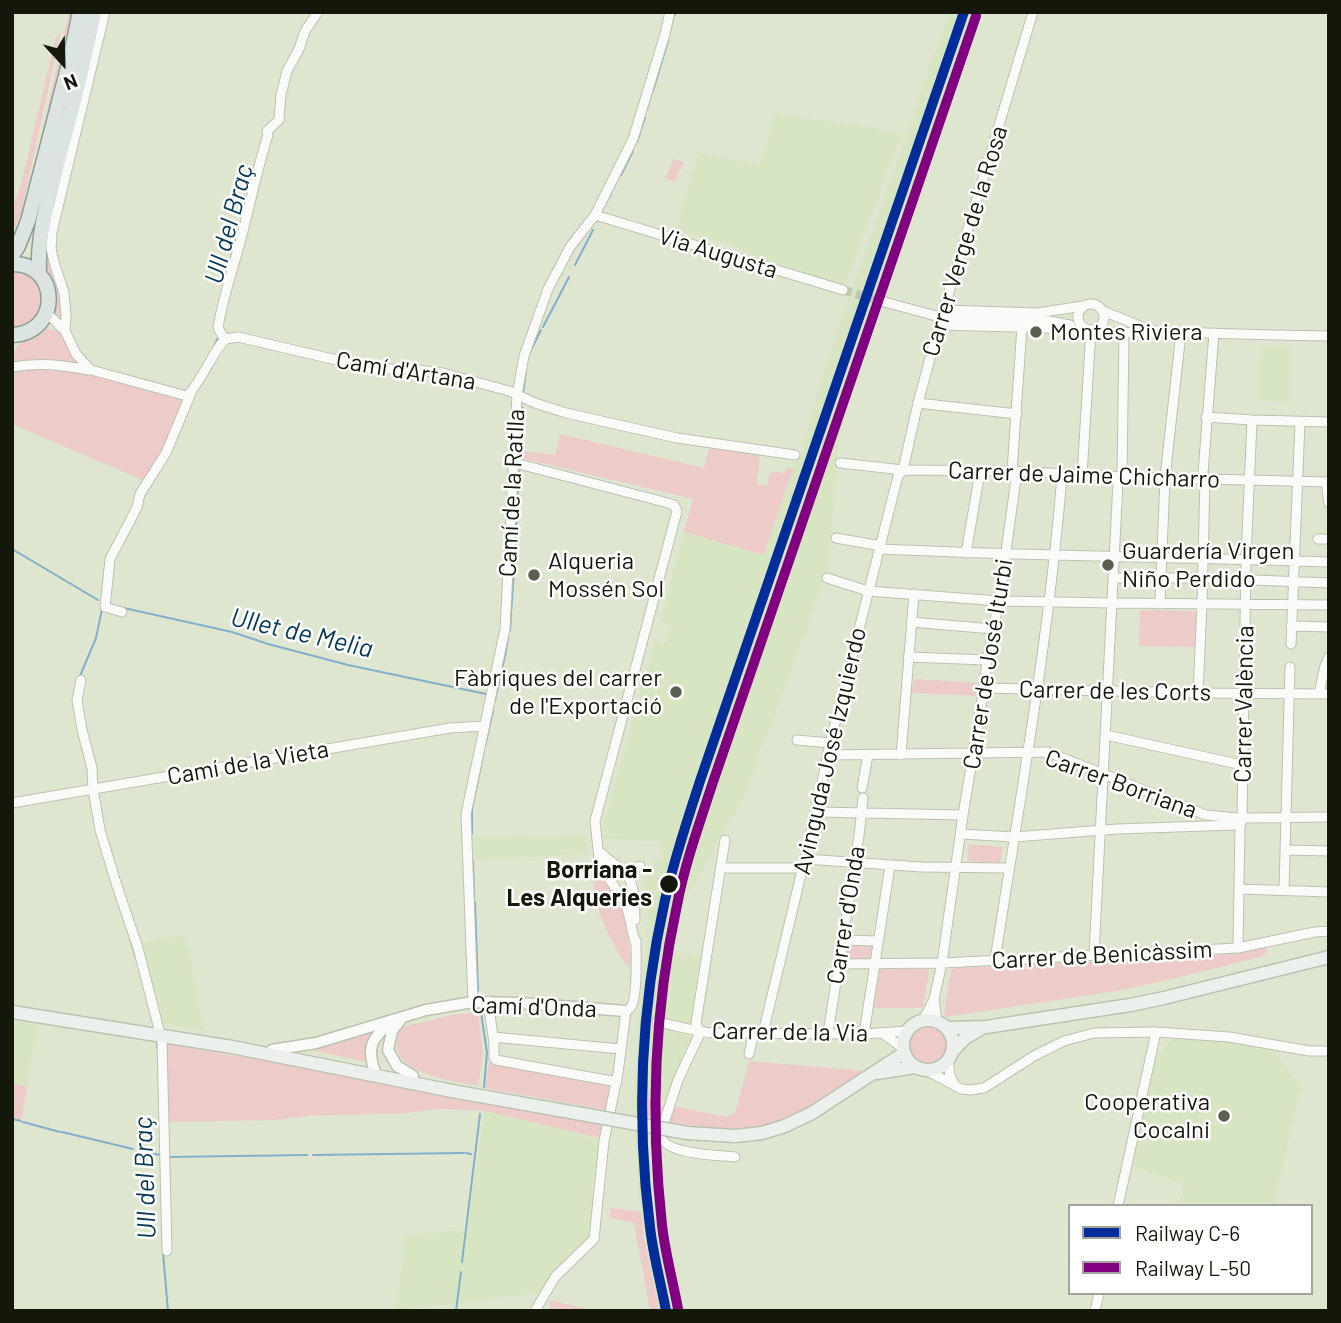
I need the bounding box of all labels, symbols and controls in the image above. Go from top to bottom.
north arrow [28,28,98,98]
text: N [61,70,81,96]
street label: Carrer Verge de la Rosa [916,122,1014,360]
water label: Ull del Braç [198,161,260,287]
street label: Via Augusta [655,221,781,285]
place label: Montes Riviera [1050,318,1203,346]
marker: Montes Riviera [1028,324,1044,340]
street label: Camí d'Artana [334,346,478,396]
street label: Camí de la Ratlla [493,408,531,578]
street label: Carrer de Jaime Chicharro [947,456,1221,494]
place label: Guardería Virgen Niño Perdido [1122,537,1295,593]
place label: Alqueria Mossén Sol [548,547,664,603]
street label: Carrer de José Iturbi [957,557,1019,771]
marker: Guardería Virgen Niño Perdido [1100,557,1116,573]
marker: Alqueria Mossén Sol [526,567,542,583]
water label: Ullet de Melia [228,601,376,665]
street label: Avinguda José Izquierdo [788,624,872,878]
street label: Carrer València [1228,625,1260,783]
place label: Fàbriques del carrer de l'Exportació [454,664,662,720]
street label: Carrer de les Corts [1019,675,1211,707]
marker: Fàbriques del carrer de l'Exportació [668,684,684,700]
street label: Camí de la Vieta [165,735,331,791]
street label: Carrer Borriana [1041,743,1201,825]
street label: Carrer d'Onda [821,844,871,986]
place label: Borriana - Les Alqueries [506,856,652,912]
marker: Borriana - Les Alqueries [658,873,680,895]
street label: Carrer de Benicàssim [991,935,1213,975]
street label: Camí d'Onda [471,990,597,1024]
street label: Carrer de la Via [712,1016,868,1048]
place label: Cooperativa Cocalni [1084,1088,1210,1144]
marker: Cooperativa Cocalni [1216,1108,1232,1124]
water label: Ull del Braç [127,1116,163,1240]
legend [1068,1204,1313,1295]
text: Railway C-6 [1135,1220,1240,1245]
text: Railway L-50 [1135,1255,1251,1280]

